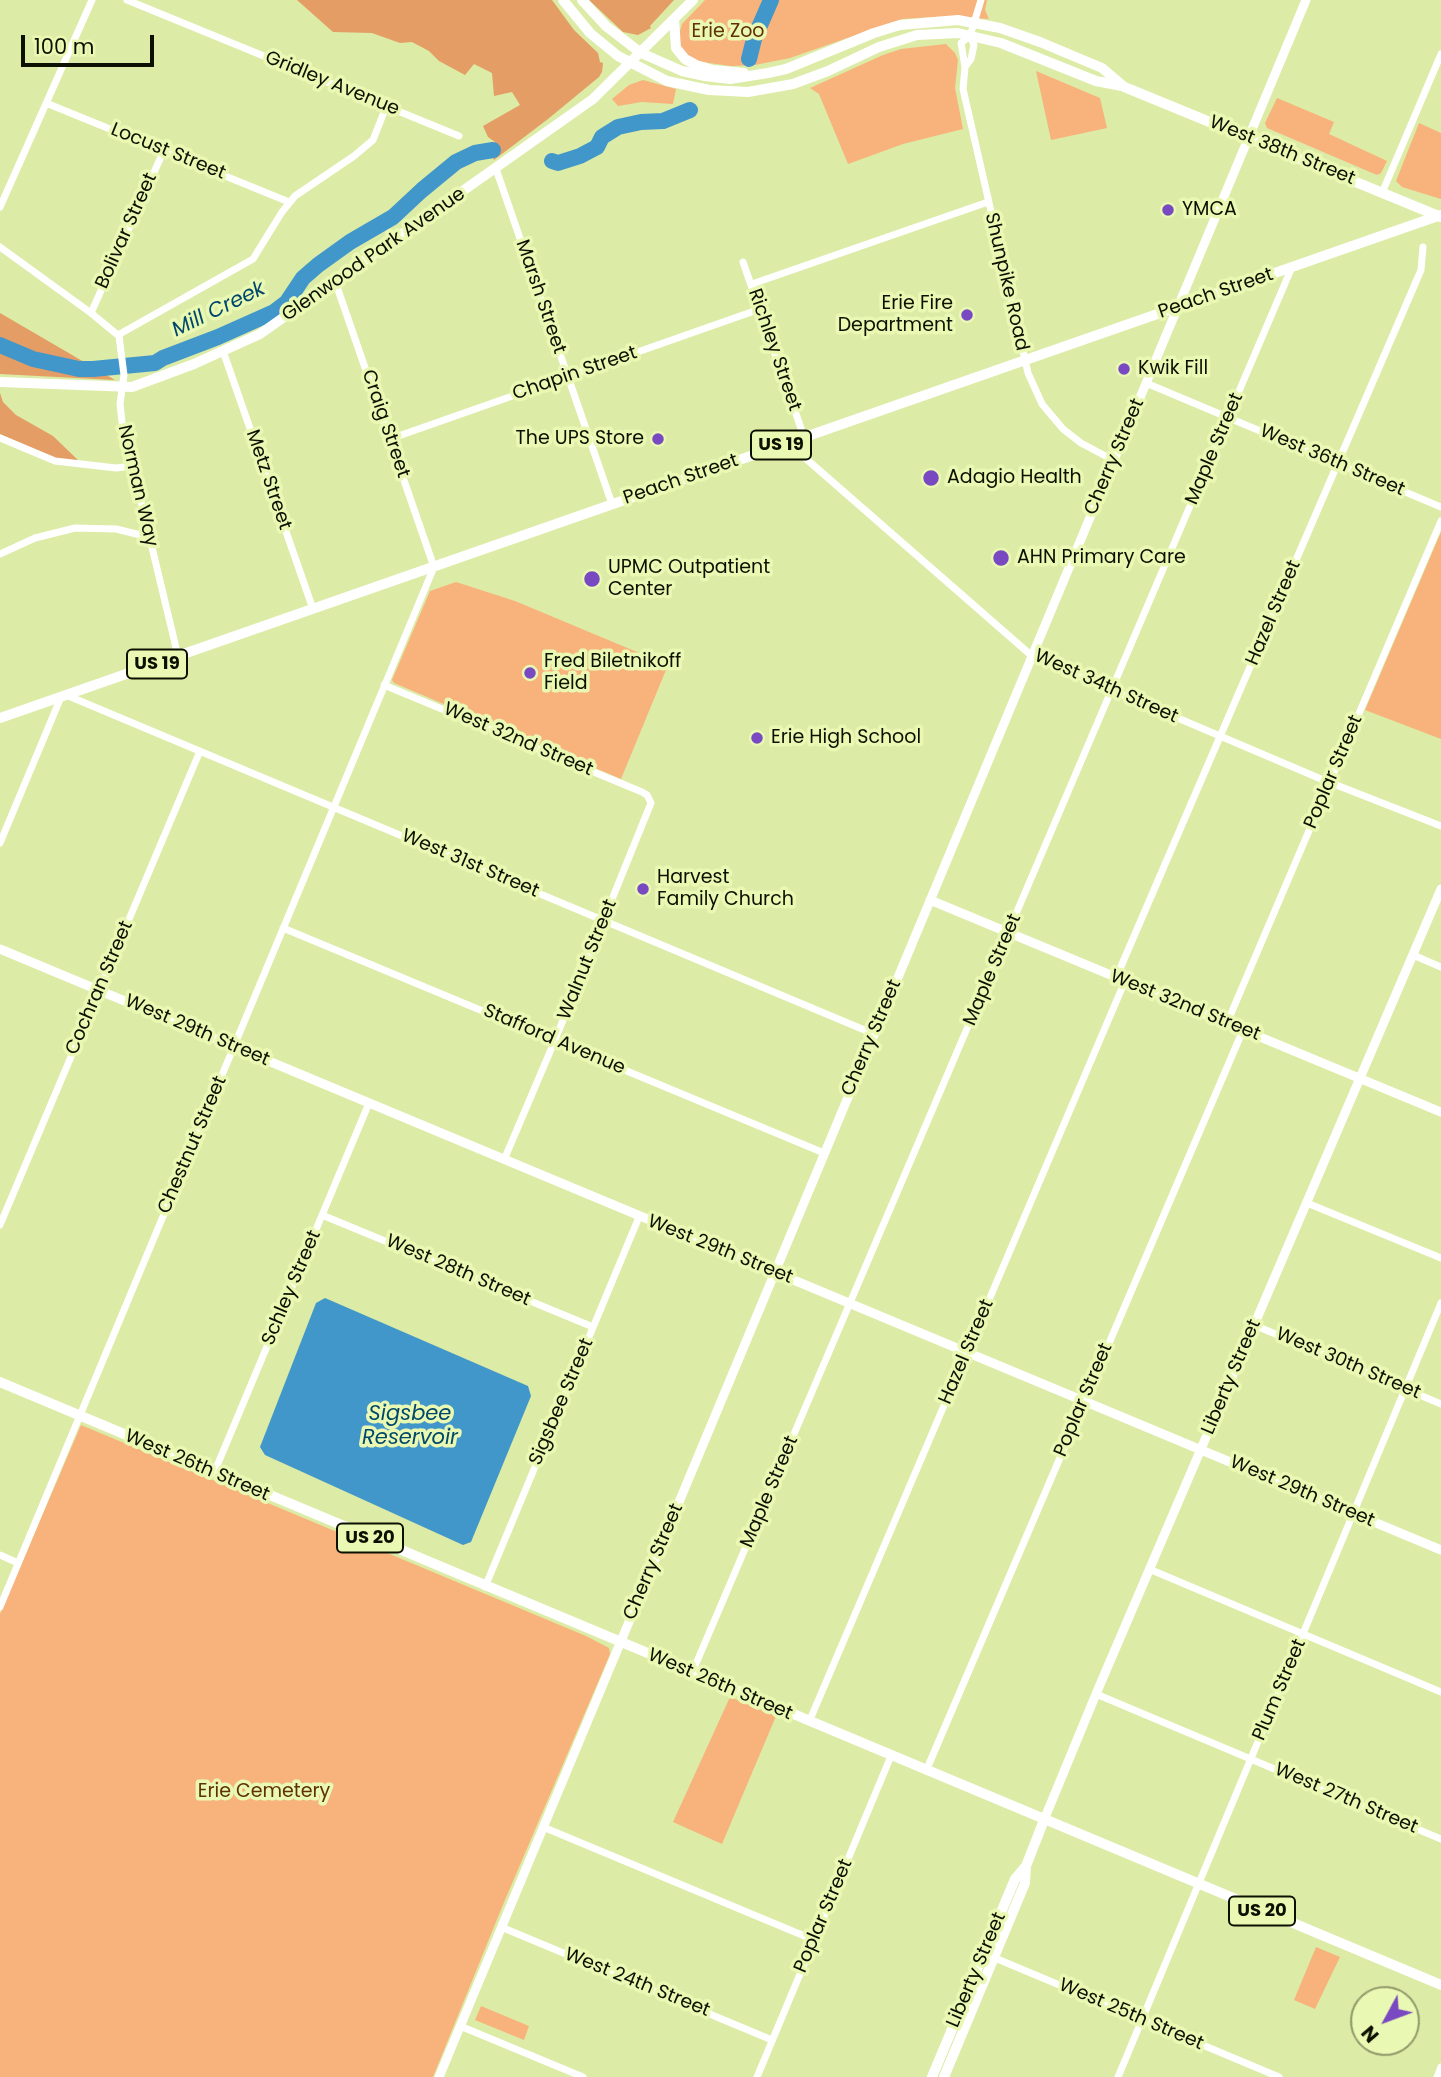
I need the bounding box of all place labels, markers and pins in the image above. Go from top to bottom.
place label: YMCA [1182,199,1237,221]
marker: YMCA [1160,202,1176,218]
place label: Erie Fire Department [838,293,953,337]
marker: Erie Fire Department [959,307,975,323]
place label: Kwik Fill [1138,358,1208,380]
marker: Kwik Fill [1116,361,1132,377]
place label: The UPS Store [516,428,644,450]
marker: The UPS Store [650,431,666,447]
place label: Adagio Health [947,467,1082,489]
marker: Adagio Health [921,468,941,488]
place label: AHN Primary Care [1017,547,1186,569]
marker: AHN Primary Care [991,548,1011,568]
place label: UPMC Outpatient Center [608,557,770,601]
marker: UPMC Outpatient Center [582,569,602,589]
place label: Fred Biletnikoff Field [544,651,681,695]
marker: Fred Biletnikoff Field [522,665,538,681]
place label: Erie High School [771,727,921,749]
marker: Erie High School [749,730,765,746]
place label: Harvest Family Church [657,867,794,911]
marker: Harvest Family Church [635,881,651,897]

